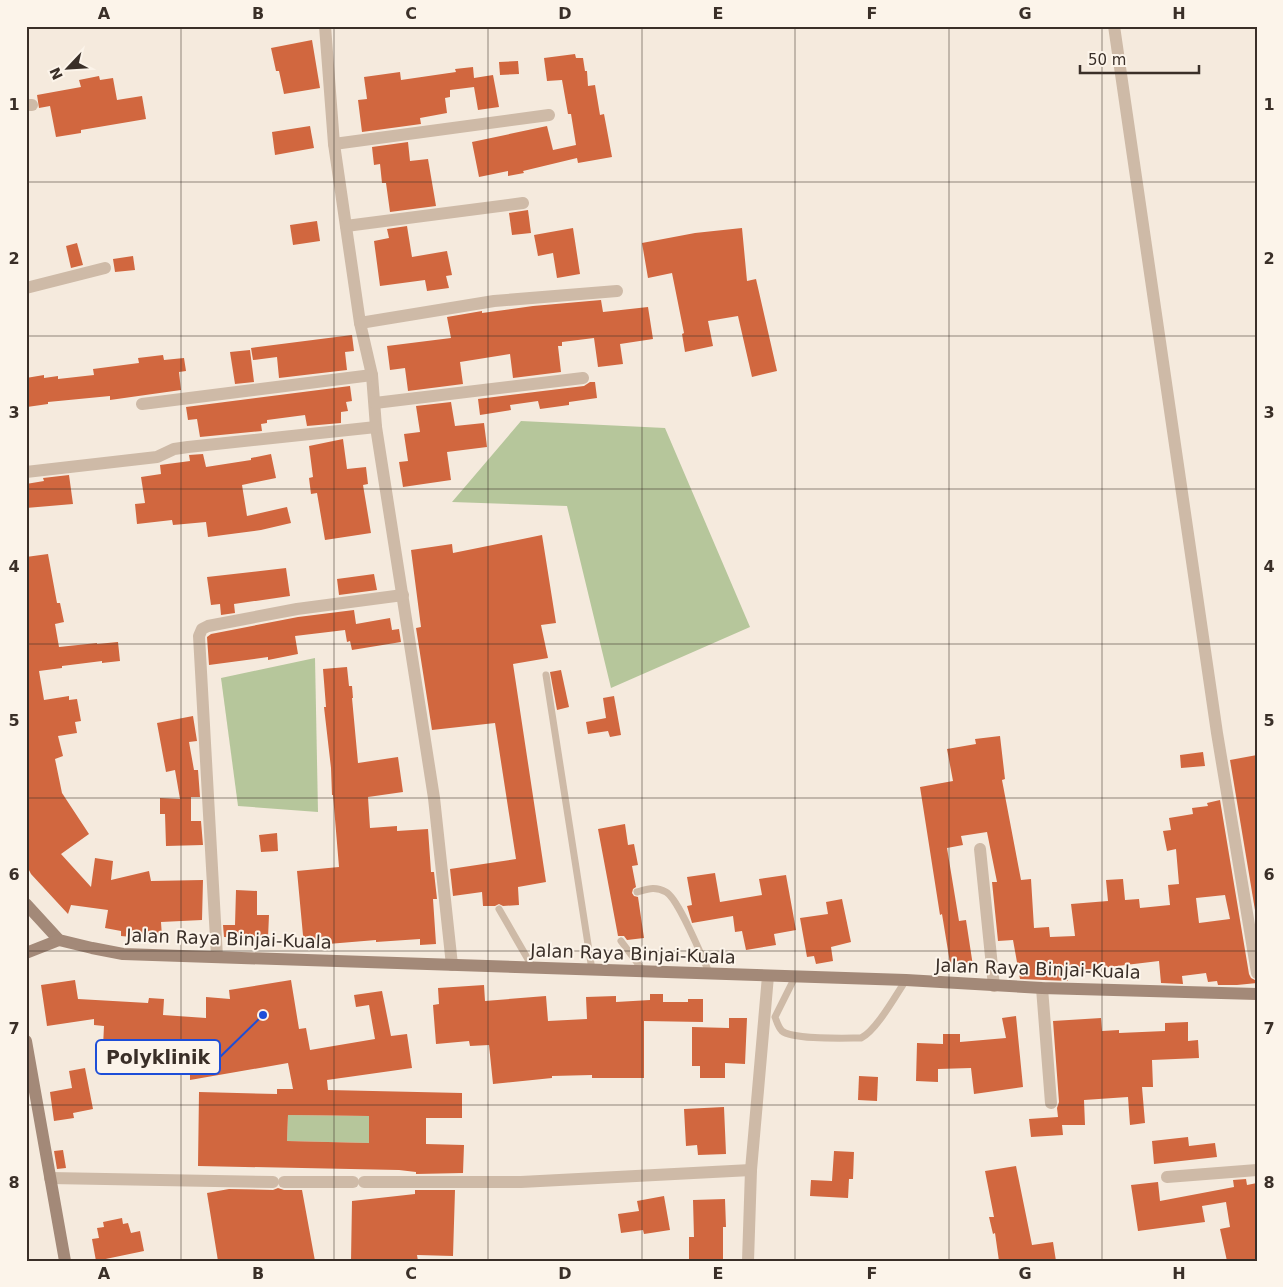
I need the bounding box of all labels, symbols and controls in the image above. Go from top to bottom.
text: A [98,4,111,23]
text: B [252,4,264,23]
text: C [405,4,417,23]
text: D [558,4,572,23]
text: E [713,4,723,23]
text: F [867,4,877,23]
text: G [1018,4,1032,23]
text: H [1172,4,1186,23]
north arrow [42,42,92,92]
scale bar [1080,42,1199,74]
text: 50 m [1088,51,1126,69]
text: N [46,65,66,82]
text: 1 [8,95,20,114]
text: 1 [1263,95,1275,114]
text: 2 [8,249,20,268]
text: 2 [1263,249,1275,268]
text: 3 [8,403,20,422]
text: 3 [1263,403,1275,422]
text: 4 [8,557,20,576]
text: 4 [1263,557,1275,576]
text: 5 [8,711,20,730]
text: 5 [1263,711,1275,730]
text: 6 [8,865,20,884]
text: 6 [1263,865,1275,884]
street label: Jalan Raya Binjai-Kuala [125,924,332,953]
street label: Jalan Raya Binjai-Kuala [529,939,736,968]
street label: Jalan Raya Binjai-Kuala [934,954,1141,983]
text: 7 [8,1019,20,1038]
text: 7 [1263,1019,1275,1038]
callout: Polyklinik [96,1040,220,1074]
text: Polyklinik [106,1046,210,1068]
text: 8 [8,1173,20,1192]
text: 8 [1263,1173,1275,1192]
text: A [98,1264,111,1283]
text: B [252,1264,264,1283]
text: C [405,1264,417,1283]
text: D [558,1264,572,1283]
text: E [713,1264,723,1283]
text: F [867,1264,877,1283]
text: G [1018,1264,1032,1283]
text: H [1172,1264,1186,1283]

